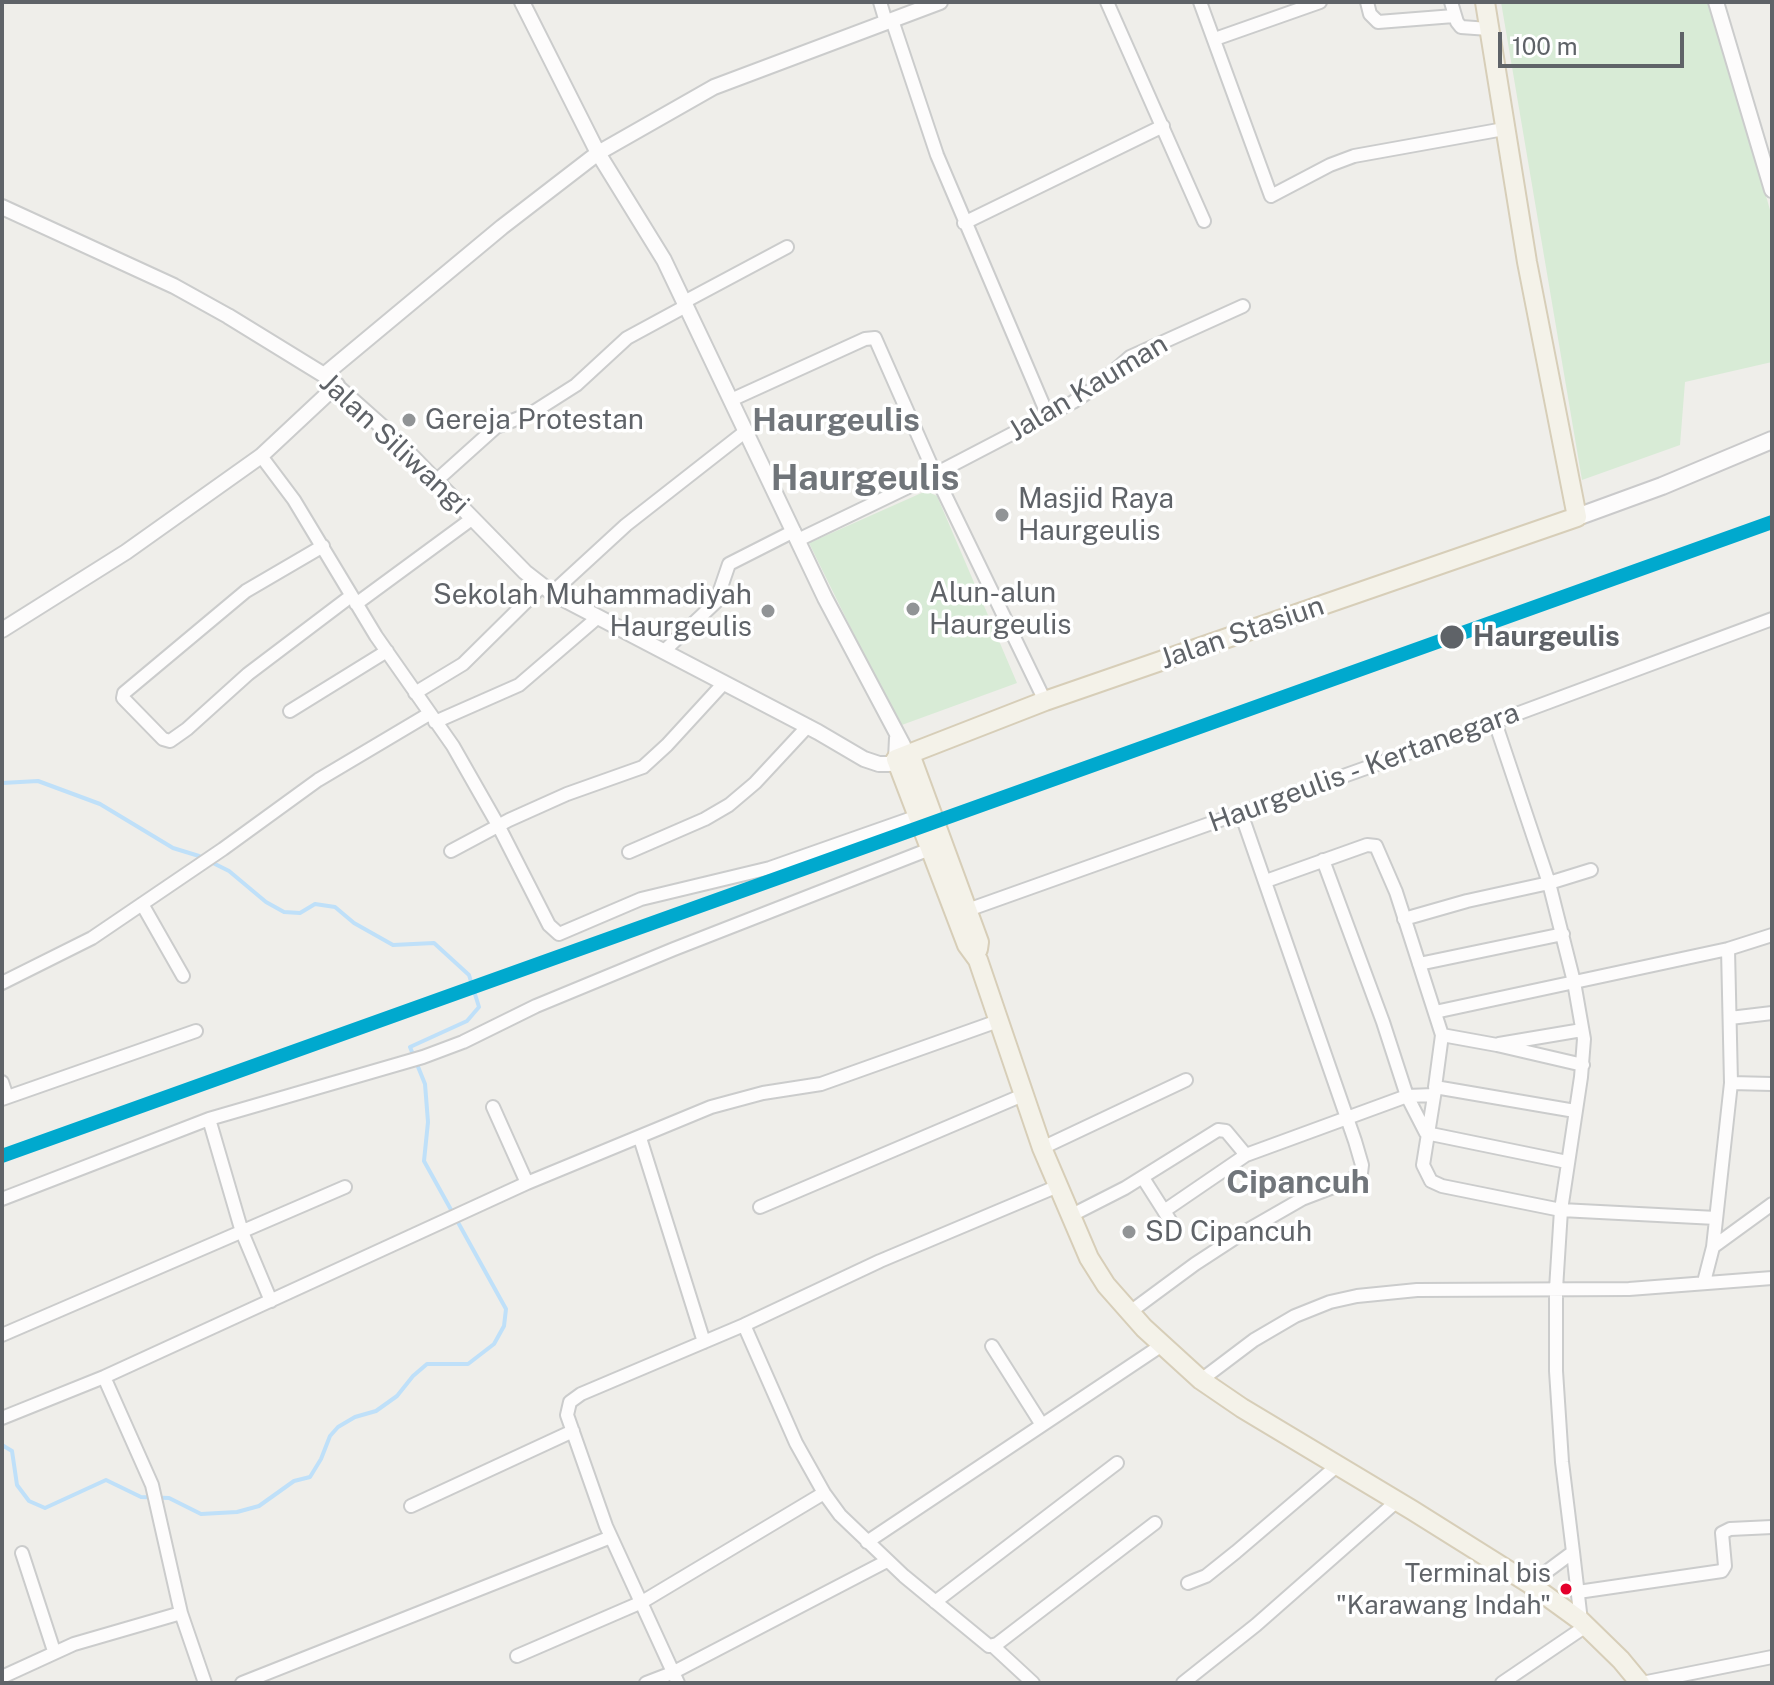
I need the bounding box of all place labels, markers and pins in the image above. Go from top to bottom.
place label: Gereja Protestan [425,403,644,437]
marker: Gereja Protestan [400,411,418,429]
place label: Masjid Raya Haurgeulis [1018,482,1174,548]
marker: Masjid Raya Haurgeulis [993,506,1011,524]
place label: Alun-alun Haurgeulis [929,576,1071,642]
place label: Sekolah Muhammadiyah Haurgeulis [433,578,752,644]
marker: Alun-alun Haurgeulis [904,600,922,618]
marker: Sekolah Muhammadiyah Haurgeulis [759,602,777,620]
place label: Haurgeulis [1473,620,1620,654]
marker: Haurgeulis [1438,623,1466,651]
place label: SD Cipancuh [1145,1215,1312,1249]
marker: SD Cipancuh [1120,1223,1138,1241]
place label: Terminal bis "Karawang Indah" [1336,1558,1551,1620]
marker: Terminal bis "Karawang Indah" [1558,1581,1574,1597]

